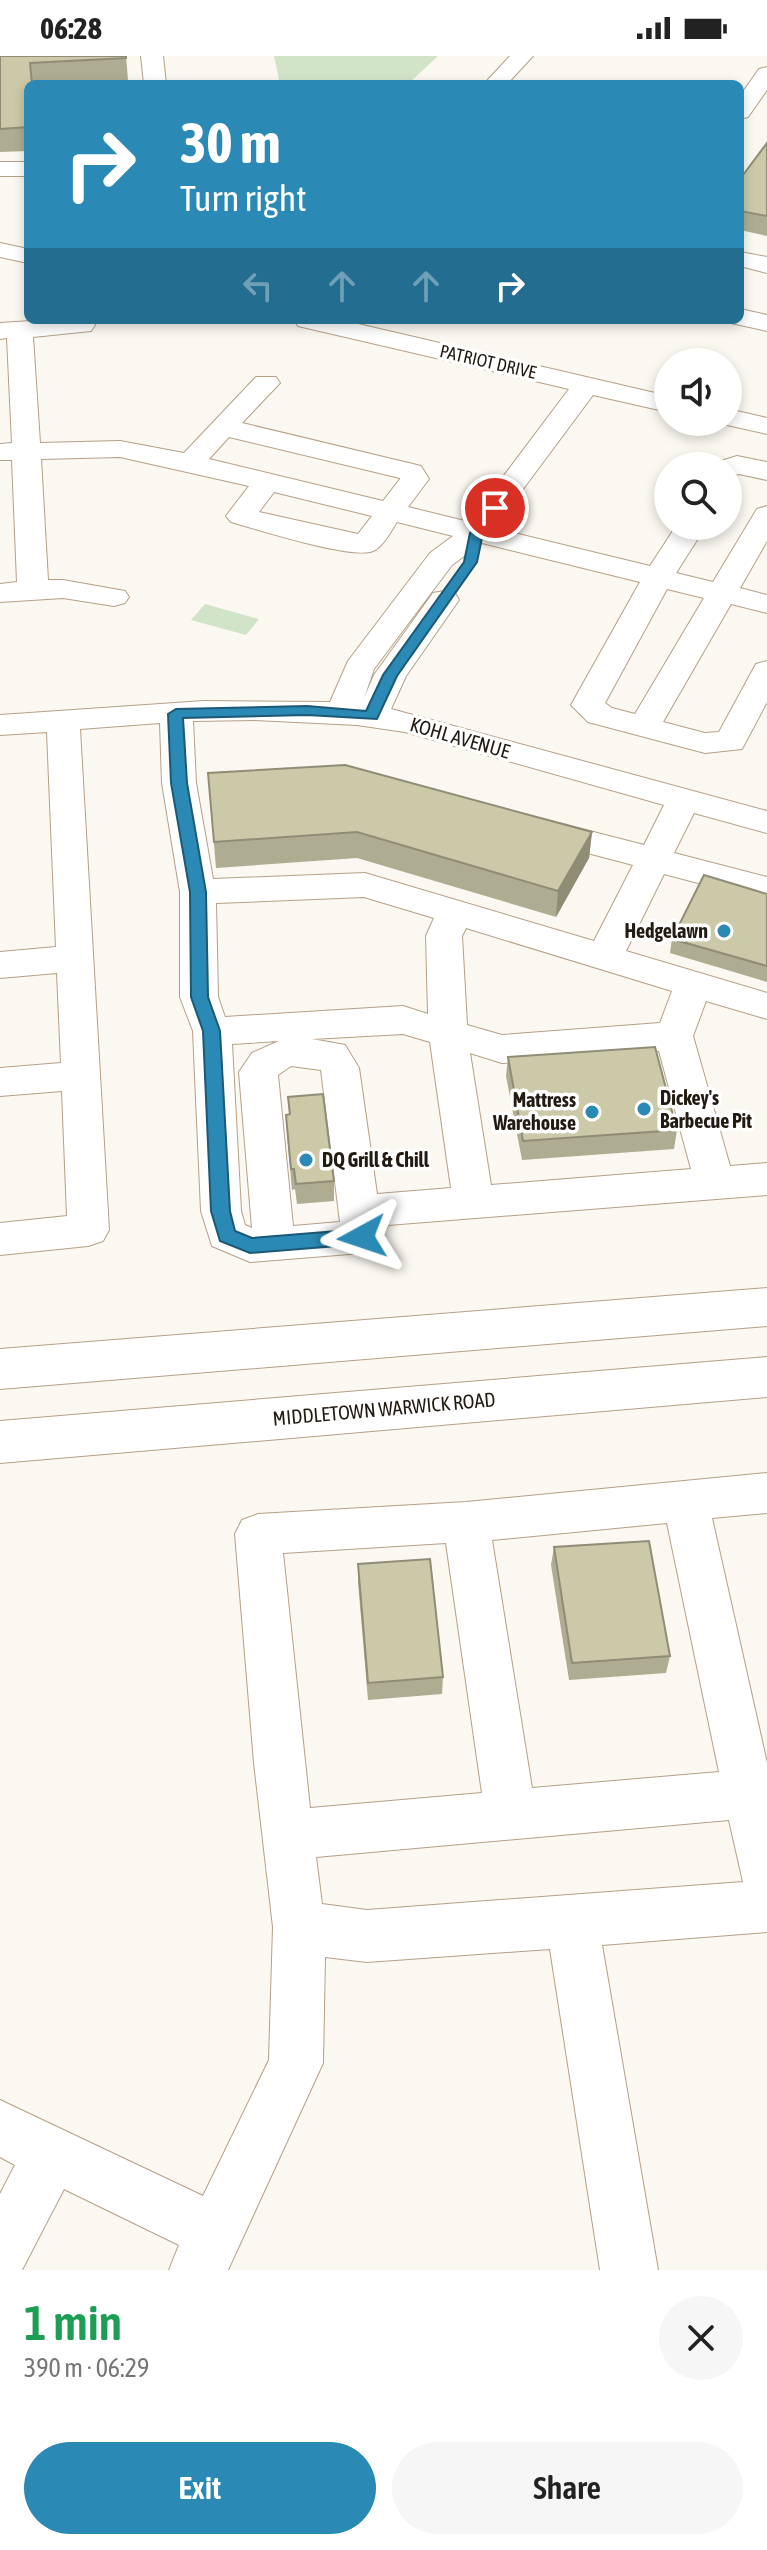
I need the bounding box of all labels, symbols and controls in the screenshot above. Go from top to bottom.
text: 06:28 [40,11,102,45]
text: 30 m [180,111,281,175]
icon: right [48,112,152,216]
text: Turn right [180,177,307,219]
icon: left [236,264,280,308]
icon: ahead [320,264,364,308]
icon: ahead [404,264,448,308]
icon: right [488,264,532,308]
street label: PATRIOT DRIVE [438,340,539,383]
map controls [654,348,742,540]
button: sound [654,348,742,436]
button: search [654,452,742,540]
pin [461,474,529,542]
icon: arrive [473,486,517,530]
street label: KOHL AVENUE [408,712,513,763]
place label: Hedgelawn [624,919,708,942]
marker: Hedgelawn [715,922,733,940]
place label: Dickey's Barbecue Pit [660,1086,752,1132]
place label: Mattress Warehouse [492,1088,576,1134]
marker: Dickey's Barbecue Pit [635,1100,653,1118]
marker: Mattress Warehouse [583,1103,601,1121]
place label: DQ Grill & Chill [322,1148,430,1171]
marker: DQ Grill & Chill [297,1151,315,1169]
position arrow [320,1195,404,1279]
street label: MIDDLETOWN WARWICK ROAD [272,1387,496,1430]
text: 1 min [24,2295,122,2350]
button: close [659,2296,743,2380]
text: 390 m · 06:29 [24,2353,149,2383]
button: Exit [24,2442,376,2534]
button: Share [392,2442,743,2534]

